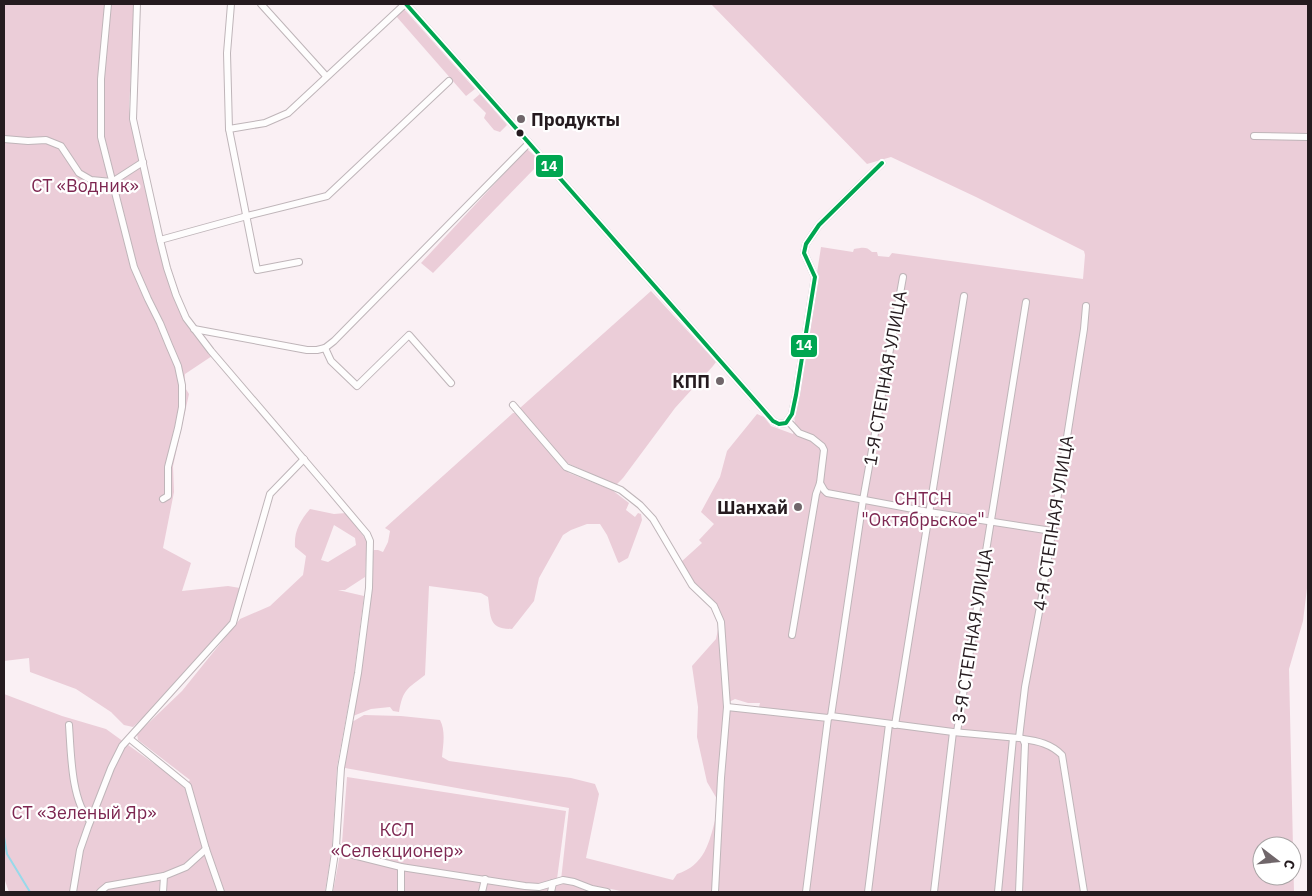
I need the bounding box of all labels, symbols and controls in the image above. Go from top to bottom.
place label: Продукты [531,108,620,131]
marker: Продукты [515,113,527,125]
unlabelled marker [515,128,525,138]
line badge: 14 [535,154,564,178]
text: 14 [541,157,557,175]
park label: СТ «Водник» [31,174,139,197]
street label: 1-Я СТЕПНАЯ УЛИЦА [858,288,912,467]
line badge: 14 [790,334,818,358]
text: 14 [796,336,812,354]
place label: КПП [672,370,710,393]
marker: КПП [714,375,726,387]
street label: 4-Я СТЕПНАЯ УЛИЦА [1028,433,1078,612]
park label: СНТСН "Октябрьское" [861,487,985,531]
place label: Шанхай [717,496,788,519]
marker: Шанхай [792,501,804,513]
street label: 3-Я СТЕПНАЯ УЛИЦА [947,546,997,725]
park label: СТ «Зеленый Яр» [12,801,157,824]
park label: КСЛ «Селекционер» [331,818,463,862]
north arrow [1252,836,1302,886]
text: С [1280,858,1299,871]

